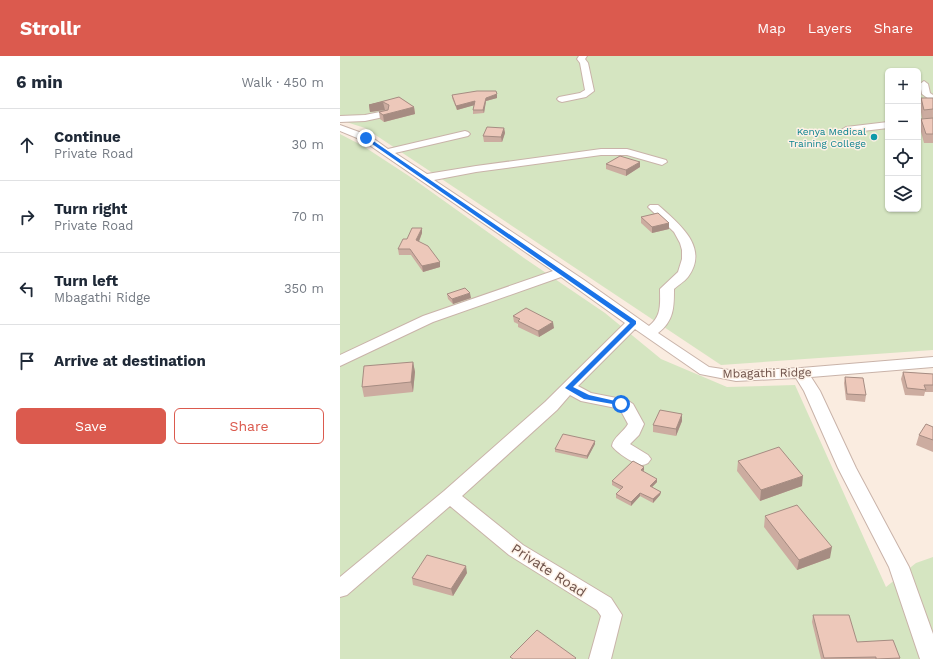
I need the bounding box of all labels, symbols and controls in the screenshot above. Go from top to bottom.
text: Strollr [20,17,81,40]
text: Map [757,20,786,36]
text: Layers [808,20,852,36]
text: Share [874,20,913,36]
map controls [885,68,921,212]
button: + [885,68,921,104]
text: 6 min [16,72,63,92]
text: Walk · 450 m [241,75,324,90]
button: − [885,104,921,140]
place label: Kenya Medical Training College [789,126,866,149]
text: Continue [54,128,121,146]
route end [357,129,375,147]
marker: Kenya Medical Training College [869,132,879,142]
icon: ahead [16,134,38,156]
text: 30 m [292,137,324,152]
button: locate [885,140,921,176]
text: Private Road [54,146,134,161]
button: layers [885,176,921,212]
text: Turn right [54,200,127,218]
icon: right [16,206,38,228]
text: 70 m [292,209,324,224]
text: Private Road [54,218,134,233]
text: Turn left [54,272,118,290]
icon: left [16,278,38,300]
text: 350 m [284,281,324,296]
text: Mbagathi Ridge [54,290,151,305]
icon: arrive [16,350,38,372]
text: Arrive at destination [54,352,206,370]
street label: Mbagathi Ridge [722,365,812,381]
route start [612,395,630,413]
button: Save [16,408,166,444]
button: Share [174,408,324,444]
street label: Private Road [509,540,589,600]

